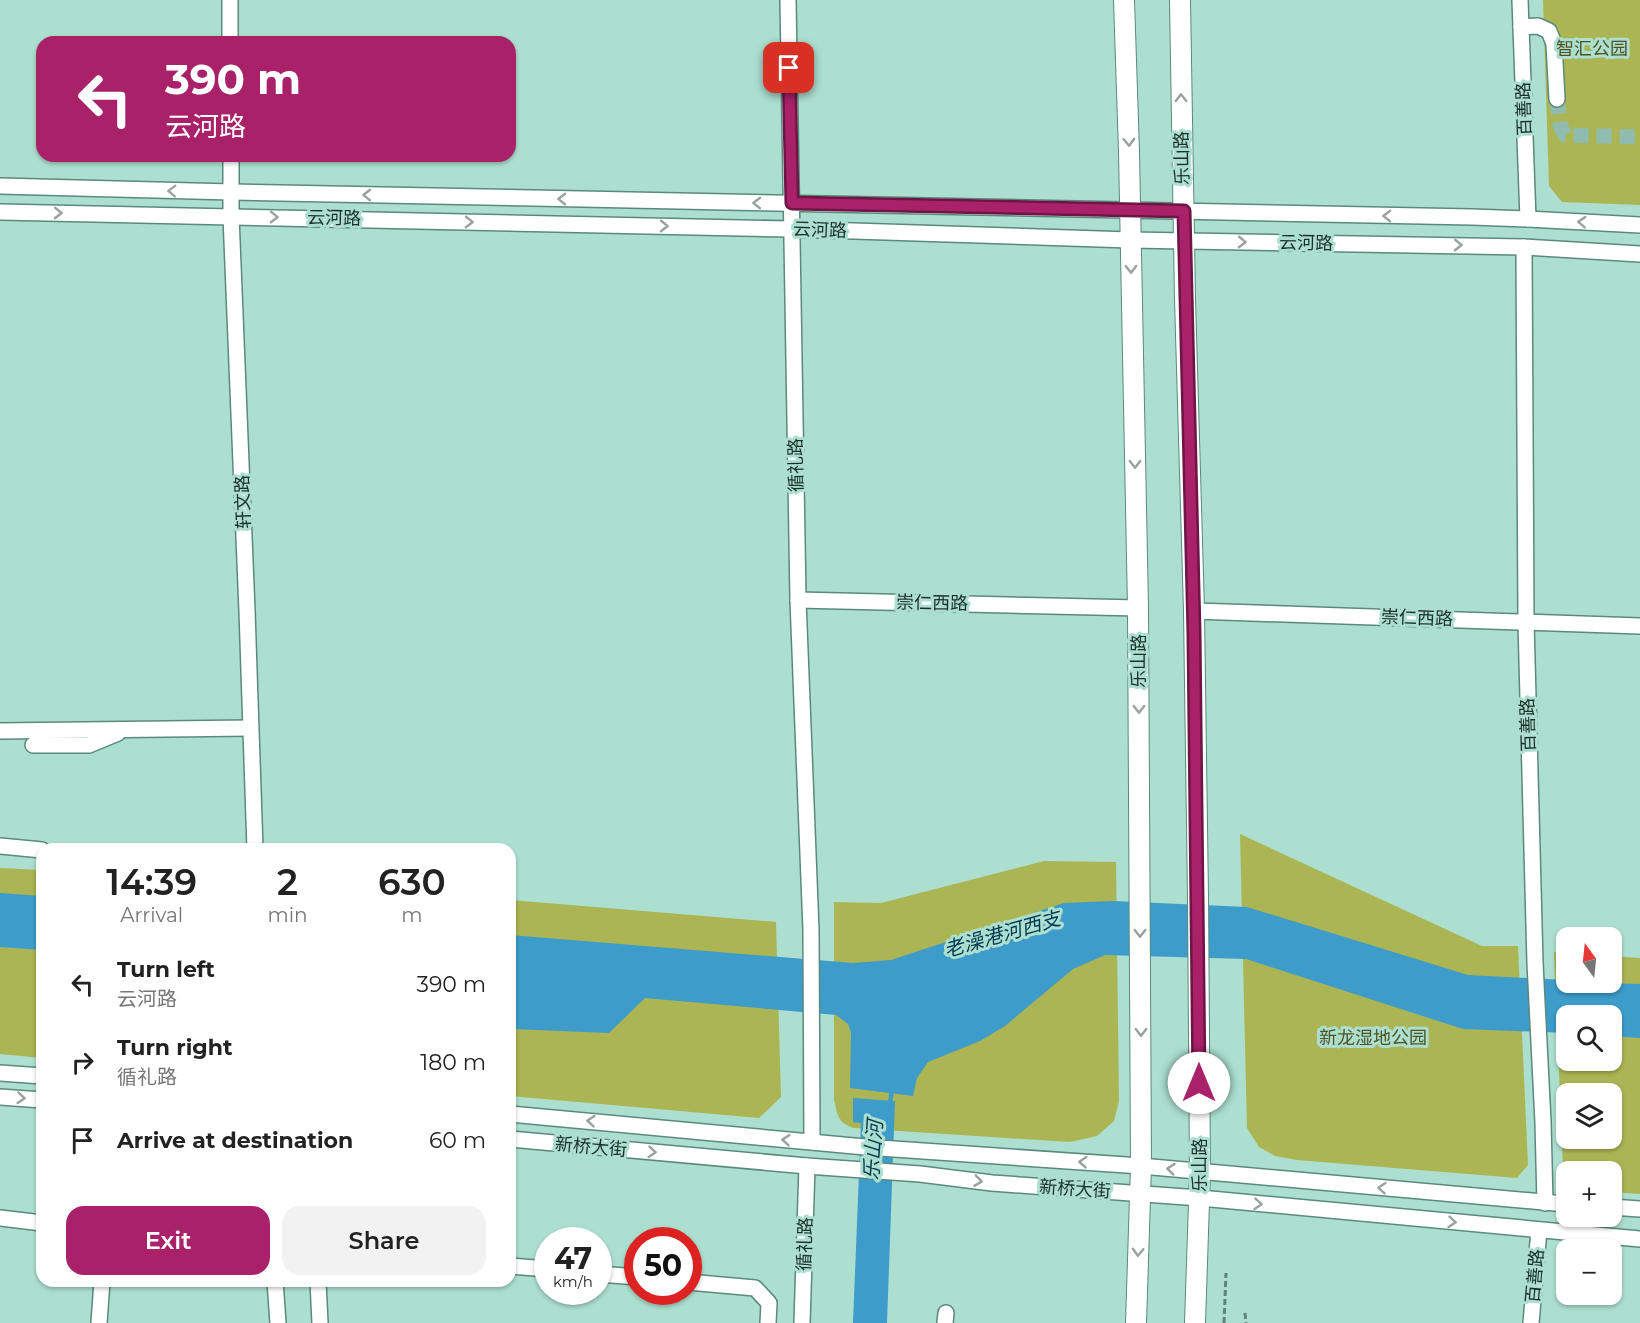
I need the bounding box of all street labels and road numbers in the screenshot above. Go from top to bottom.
street label: 百善路 [1512,82,1536,136]
street label: 乐山路 [1171,131,1193,185]
street label: 云河路 [307,207,361,229]
street label: 云河路 [793,218,847,242]
street label: 云河路 [1279,232,1333,254]
street label: 循礼路 [785,438,807,492]
street label: 轩文路 [231,475,255,529]
street label: 崇仁西路 [896,591,968,615]
street label: 崇仁西路 [1381,606,1453,630]
street label: 乐山路 [1128,634,1150,688]
street label: 百善路 [1516,698,1540,752]
street label: 新桥大街 [554,1133,628,1161]
street label: 乐山路 [1189,1138,1211,1192]
street label: 新桥大街 [1038,1176,1112,1202]
street label: 循礼路 [793,1217,817,1271]
street label: 百善路 [1522,1248,1548,1304]

